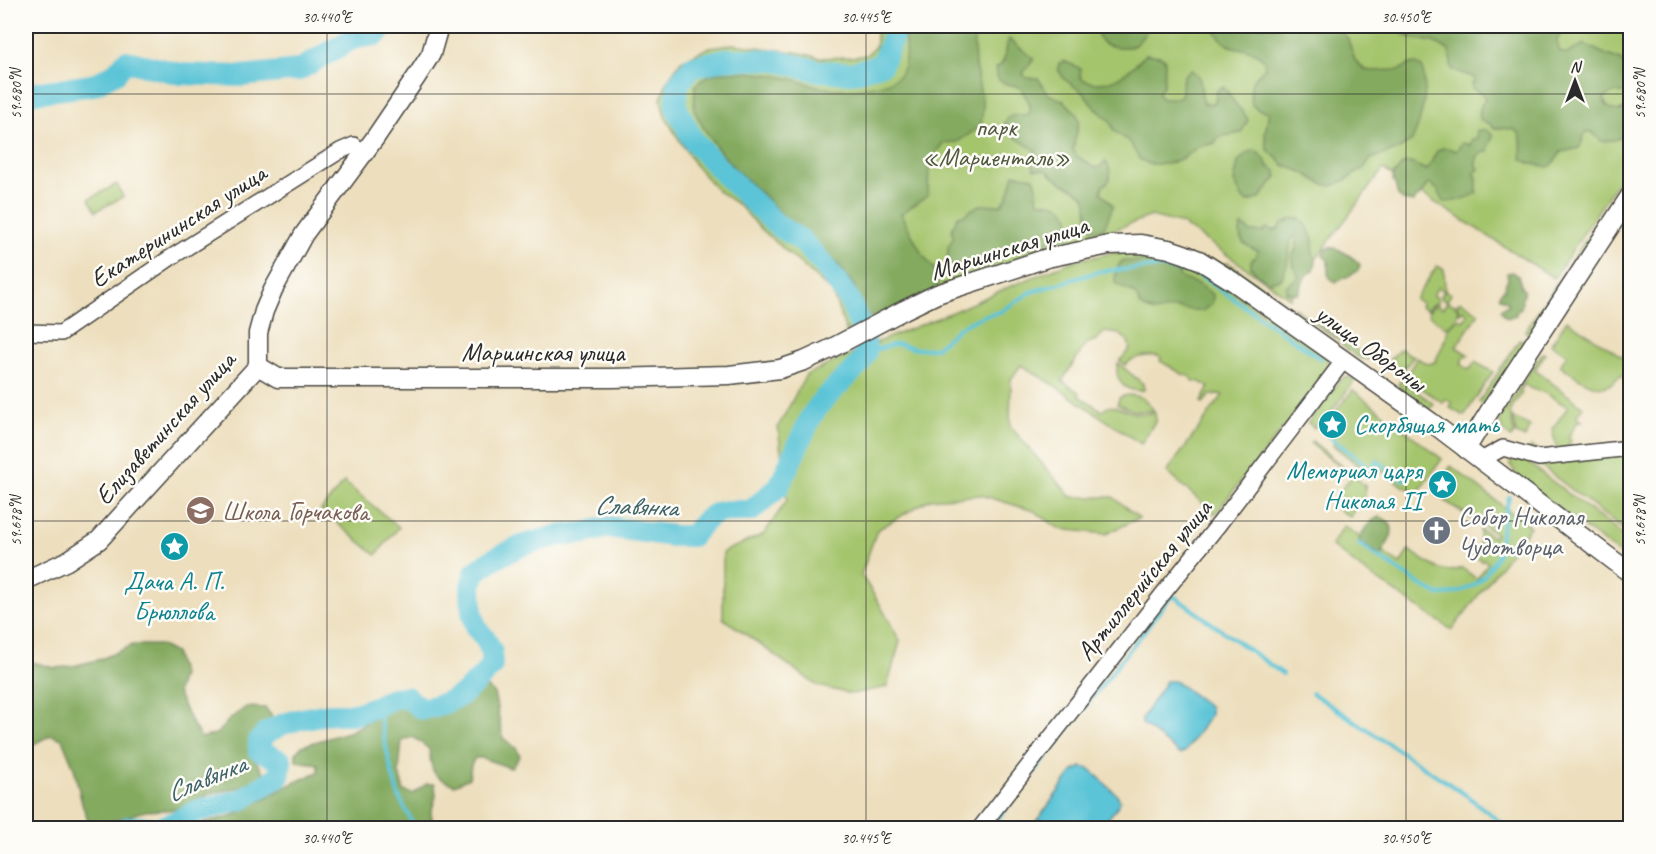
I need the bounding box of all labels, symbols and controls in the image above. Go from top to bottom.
text: 30.440°E [303,8,354,27]
text: 30.445°E [842,8,893,27]
text: 30.450°E [1382,8,1433,27]
north arrow [1545,51,1605,111]
text: N [1570,57,1583,77]
text: 59.680°N [7,66,26,119]
text: 59.680°N [1631,66,1650,119]
park label: парк «Мариенталь» [922,111,1070,174]
street label: Екатерининская улица [84,156,274,295]
street label: Мариинская улица [926,208,1093,288]
street label: улица Обороны [1307,296,1435,401]
street label: Мариинская улица [462,336,626,369]
street label: Елизаветинская улица [87,343,244,512]
place icon: Скорбящая мать [1317,408,1349,440]
place label: Скорбящая мать [1354,408,1501,441]
place label: Мемориал царя Николая II [1286,454,1428,517]
place icon: Мемориал царя Николая II [1427,469,1459,501]
water label: Славянка [594,488,681,525]
street label: Артиллерийская улица [1069,492,1220,667]
text: 59.678°N [7,493,26,546]
text: 59.678°N [1631,493,1650,546]
school or university icon: Школа Горчакова [185,495,217,527]
place label: Школа Горчакова [222,495,371,528]
place label: Собор Николая Чудотворца [1458,500,1585,563]
church icon: Собор Николая Чудотворца [1421,515,1453,547]
place icon: Дача А. П. Брюллова [158,531,190,563]
place label: Дача А. П. Брюллова [124,565,225,628]
water label: Славянка [161,746,253,809]
text: 30.440°E [303,829,354,848]
text: 30.445°E [842,829,893,848]
text: 30.450°E [1382,829,1433,848]

